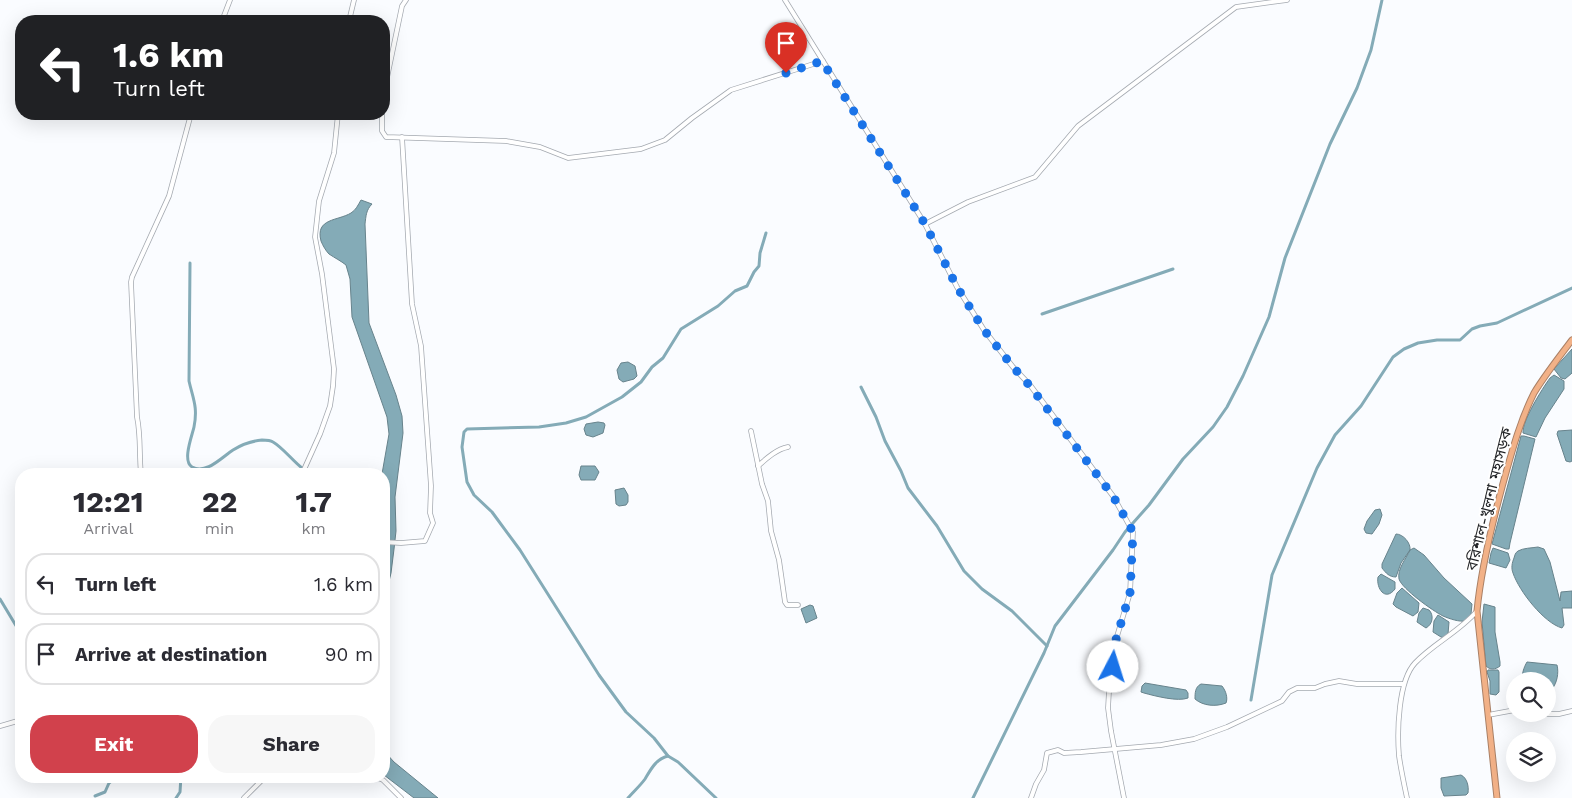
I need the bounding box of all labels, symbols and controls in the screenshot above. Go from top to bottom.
pin [765,22,807,73]
icon: arrive [772,29,800,57]
text: 1.6 km [113,34,224,76]
icon: left [30,35,95,100]
text: Turn left [113,76,205,101]
street label: বরিশাল-খুলনা মহাসড়ক [1462,425,1516,573]
text: 12:21 [73,484,144,519]
text: 22 [202,484,237,519]
text: 1.7 [295,484,332,519]
text: Arrival [83,519,133,538]
text: min [205,519,234,538]
text: km [302,519,326,538]
icon: left [32,570,60,598]
text: Turn left [75,573,156,596]
text: 1.6 km [314,573,373,596]
icon: arrive [32,640,60,668]
position arrow [1086,640,1138,692]
text: Arrive at destination [75,643,267,666]
text: 90 m [325,643,373,666]
map controls [1506,672,1556,782]
button: search [1506,672,1556,722]
button: Exit [30,715,198,773]
button: Share [208,715,375,773]
button: layers [1506,732,1556,782]

